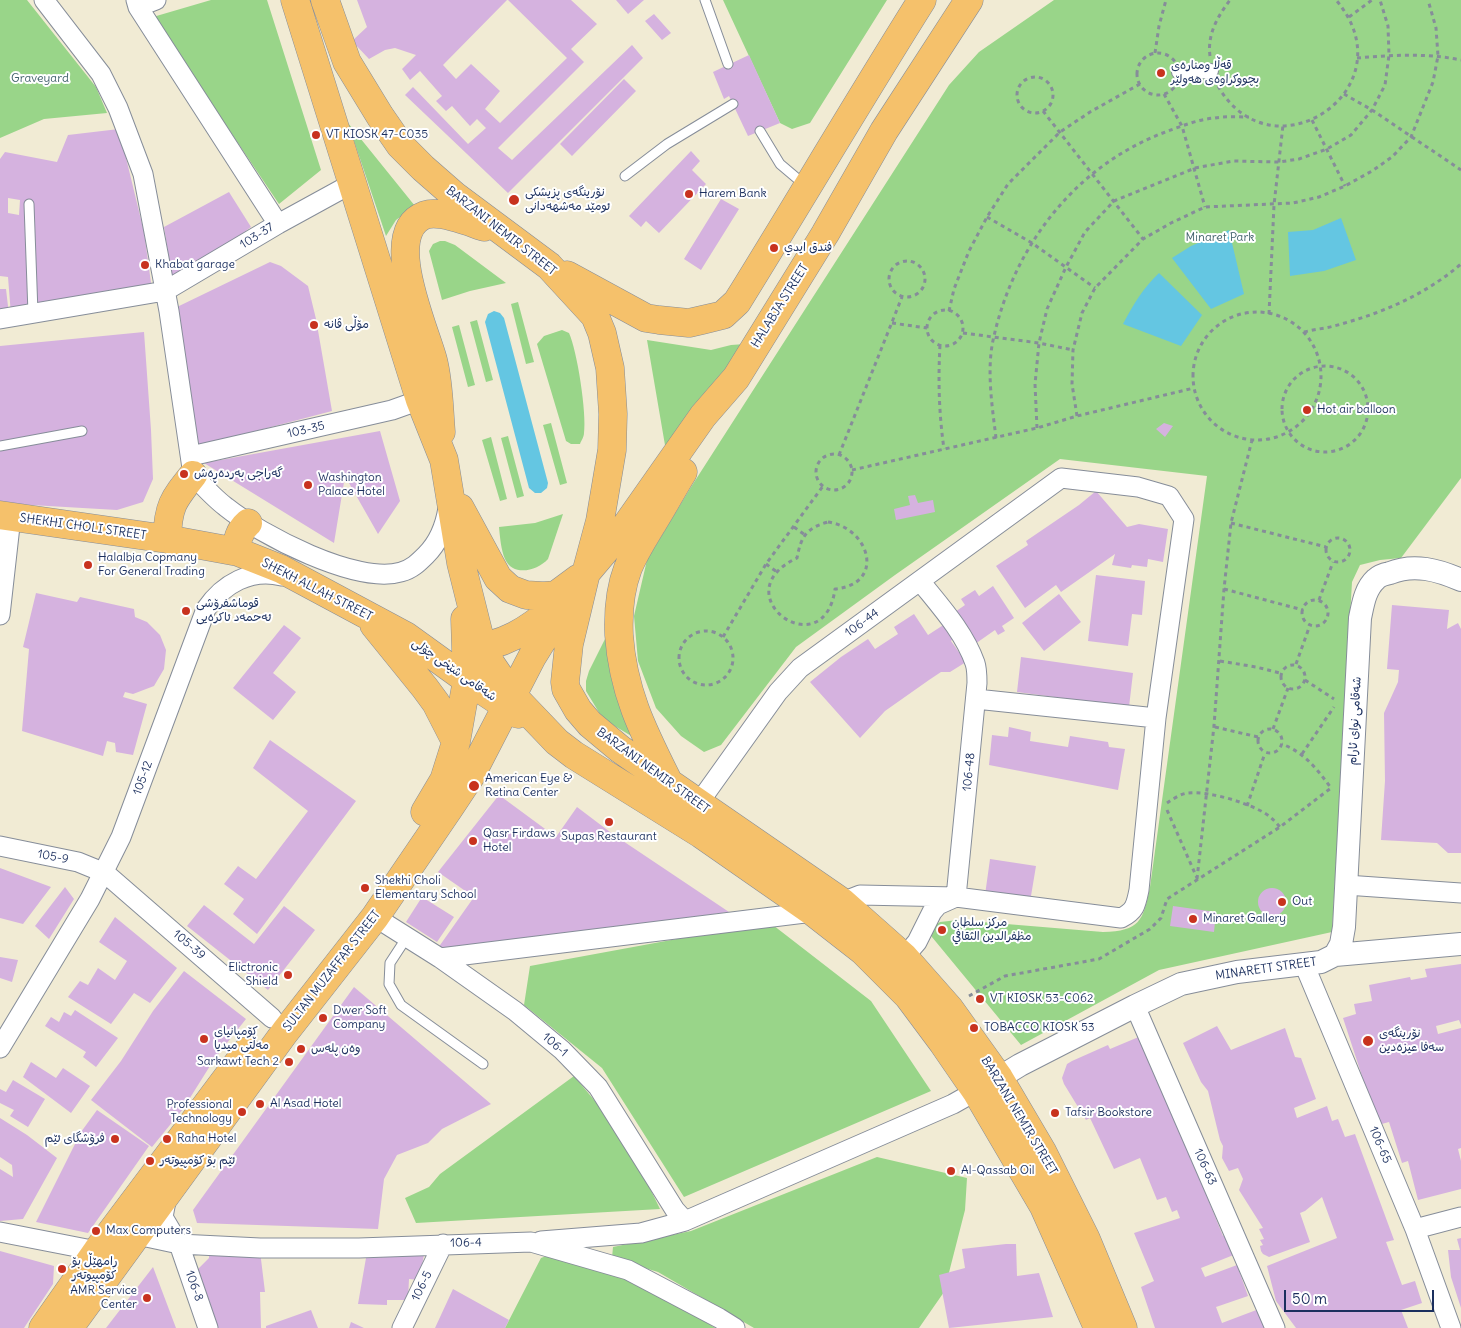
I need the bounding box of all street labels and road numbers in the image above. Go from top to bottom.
street label: BARZANI NEMIR STREET [443,184,559,278]
street label: 103-37 [237,220,277,252]
street label: HALABJA STREET [749,262,811,350]
street label: 103-35 [286,419,326,441]
street label: SHEKHI CHOLI STREET [19,511,147,543]
street label: SHEKH ALLAH STREET [259,556,375,624]
street label: 106-44 [842,606,882,640]
street label: شەقامی شێخی چۆلی [409,636,499,704]
street label: شەقامی نوای ئارام [1345,676,1365,766]
street label: BARZANI NEMIR STREET [594,725,712,817]
street label: 106-48 [960,752,978,792]
street label: 105-12 [130,759,156,797]
street label: 105-9 [36,847,70,867]
street label: SULTAN MUZAFFAR STREET [280,908,384,1034]
street label: 105-39 [170,927,208,963]
street label: MINARETT STREET [1215,955,1317,983]
street label: 106-1 [539,1030,571,1060]
street label: BARZANI NEMIR STREET [978,1054,1060,1178]
street label: 106-65 [1366,1124,1394,1166]
street label: 106-63 [1191,1147,1219,1187]
street label: 106-4 [450,1236,482,1250]
street label: 106-8 [182,1269,206,1303]
street label: 106-5 [409,1269,435,1303]

